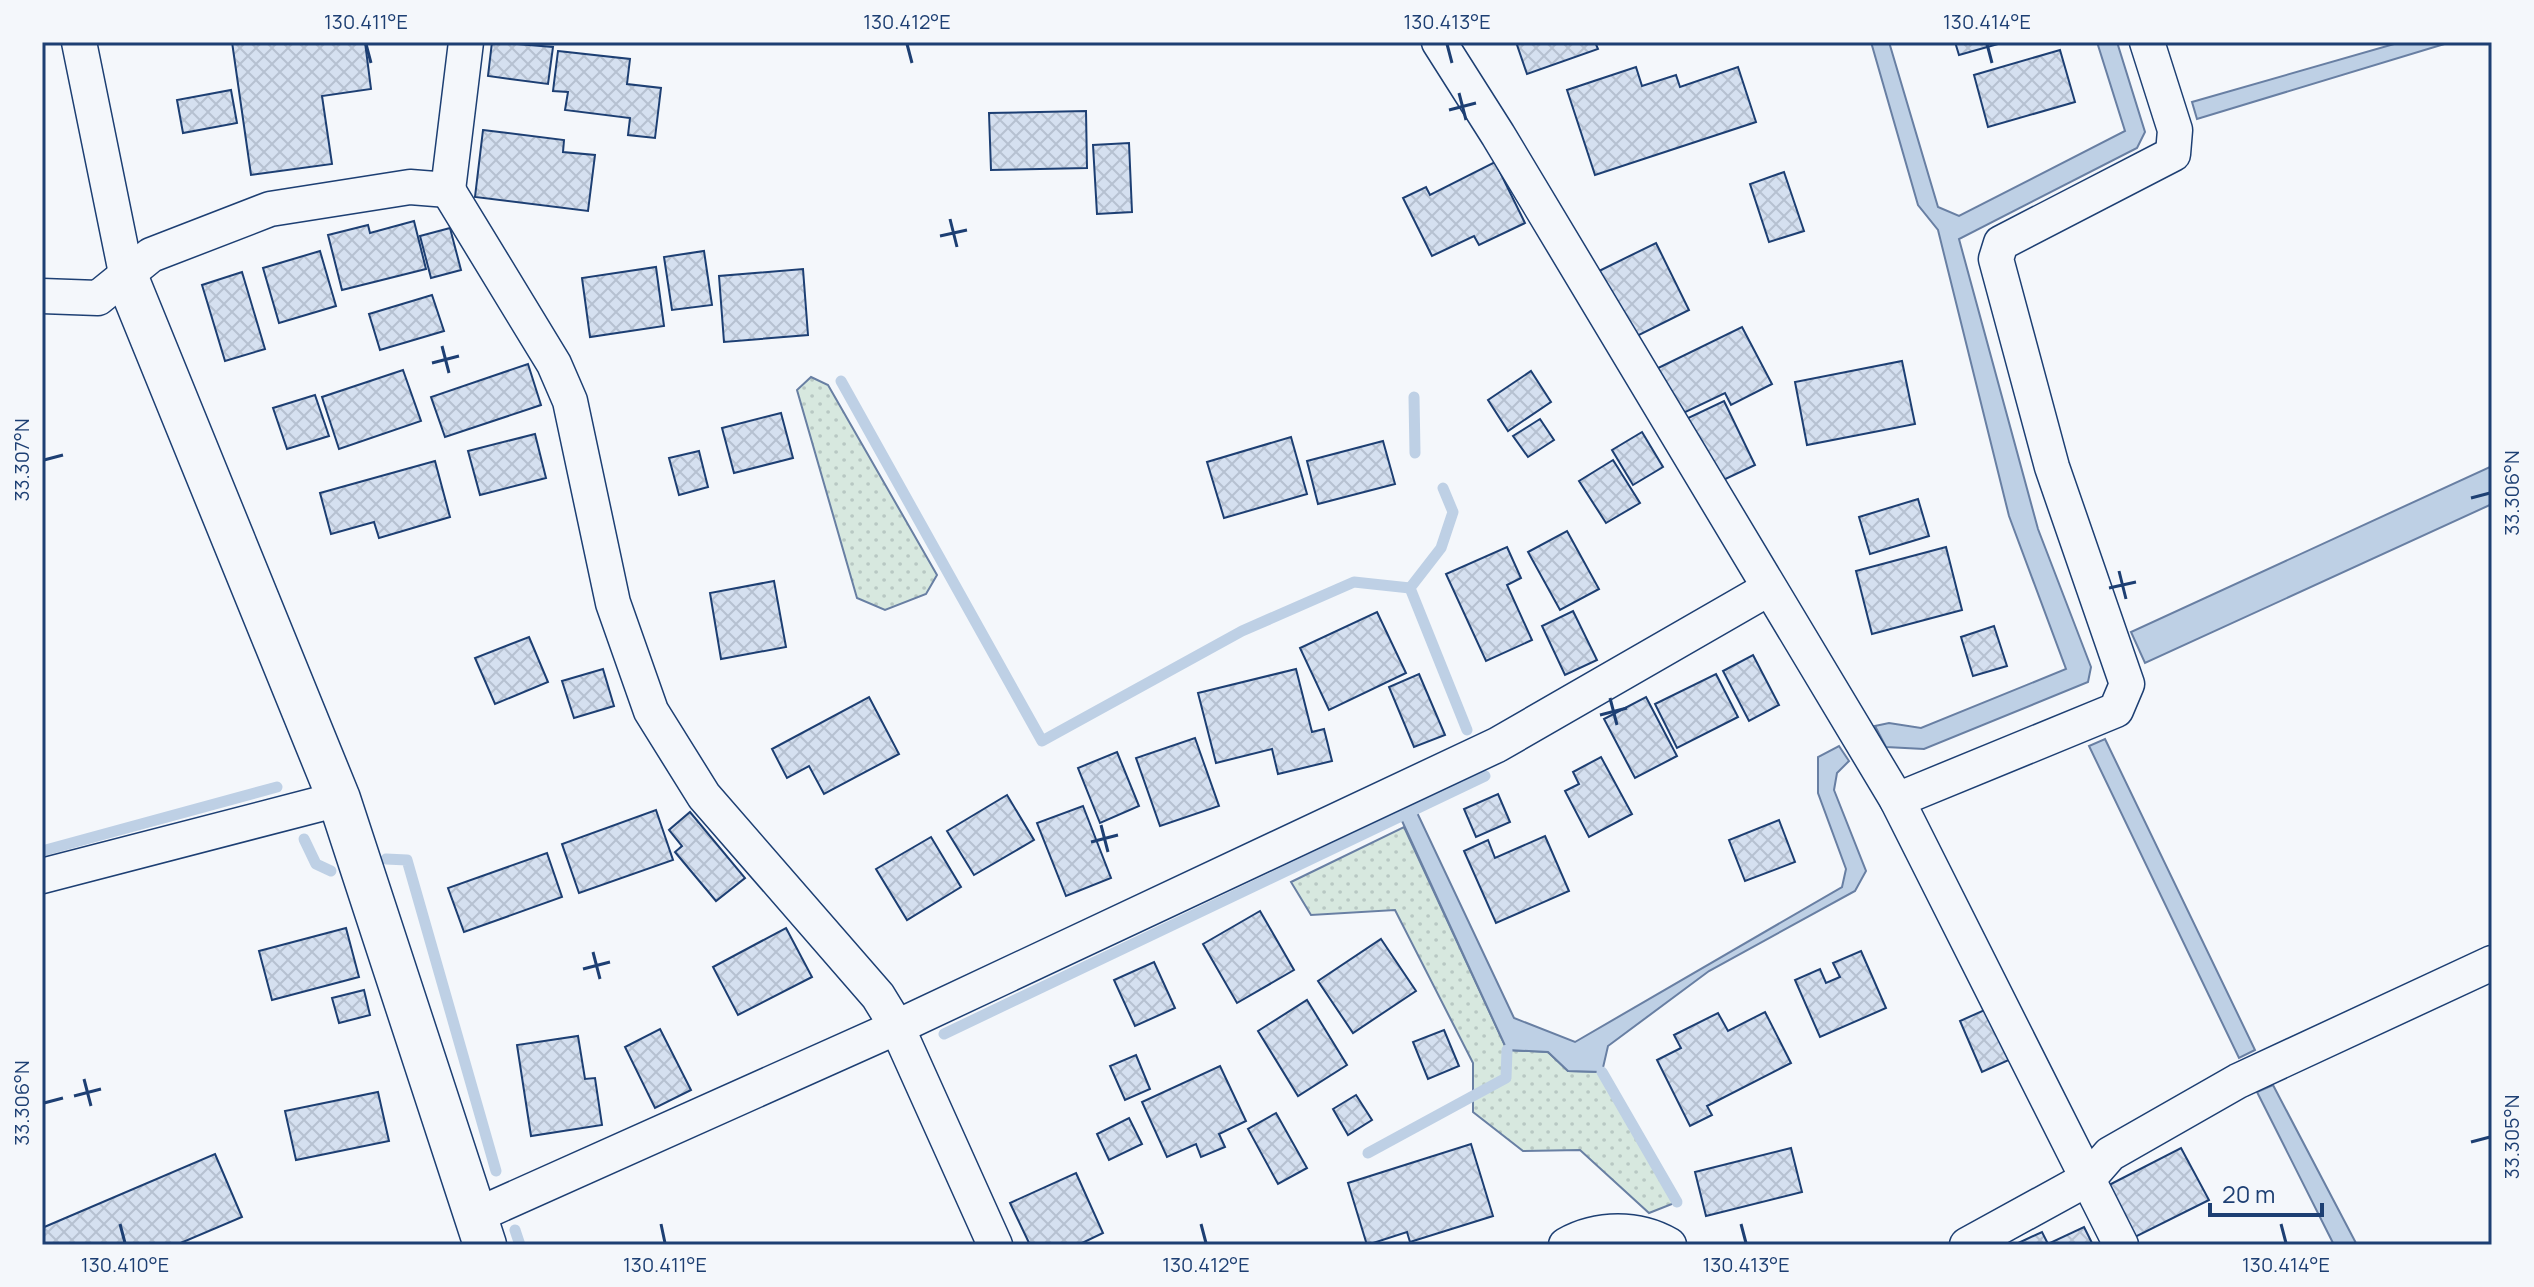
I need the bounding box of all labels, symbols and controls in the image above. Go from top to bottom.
text: 130.411°E [324,8,408,35]
text: 130.412°E [863,8,951,35]
text: 130.413°E [1403,8,1491,35]
text: 130.414°E [1943,8,2031,35]
text: 33.307°N [8,418,35,502]
text: 33.306°N [2498,450,2525,536]
text: 33.306°N [8,1060,35,1146]
text: 33.305°N [2498,1095,2525,1179]
scale bar [2210,1167,2322,1217]
text: 20 m [2222,1177,2275,1210]
text: 130.410°E [81,1251,169,1278]
text: 130.411°E [623,1251,707,1278]
text: 130.412°E [1162,1251,1250,1278]
text: 130.413°E [1702,1251,1790,1278]
text: 130.414°E [2242,1251,2330,1278]

